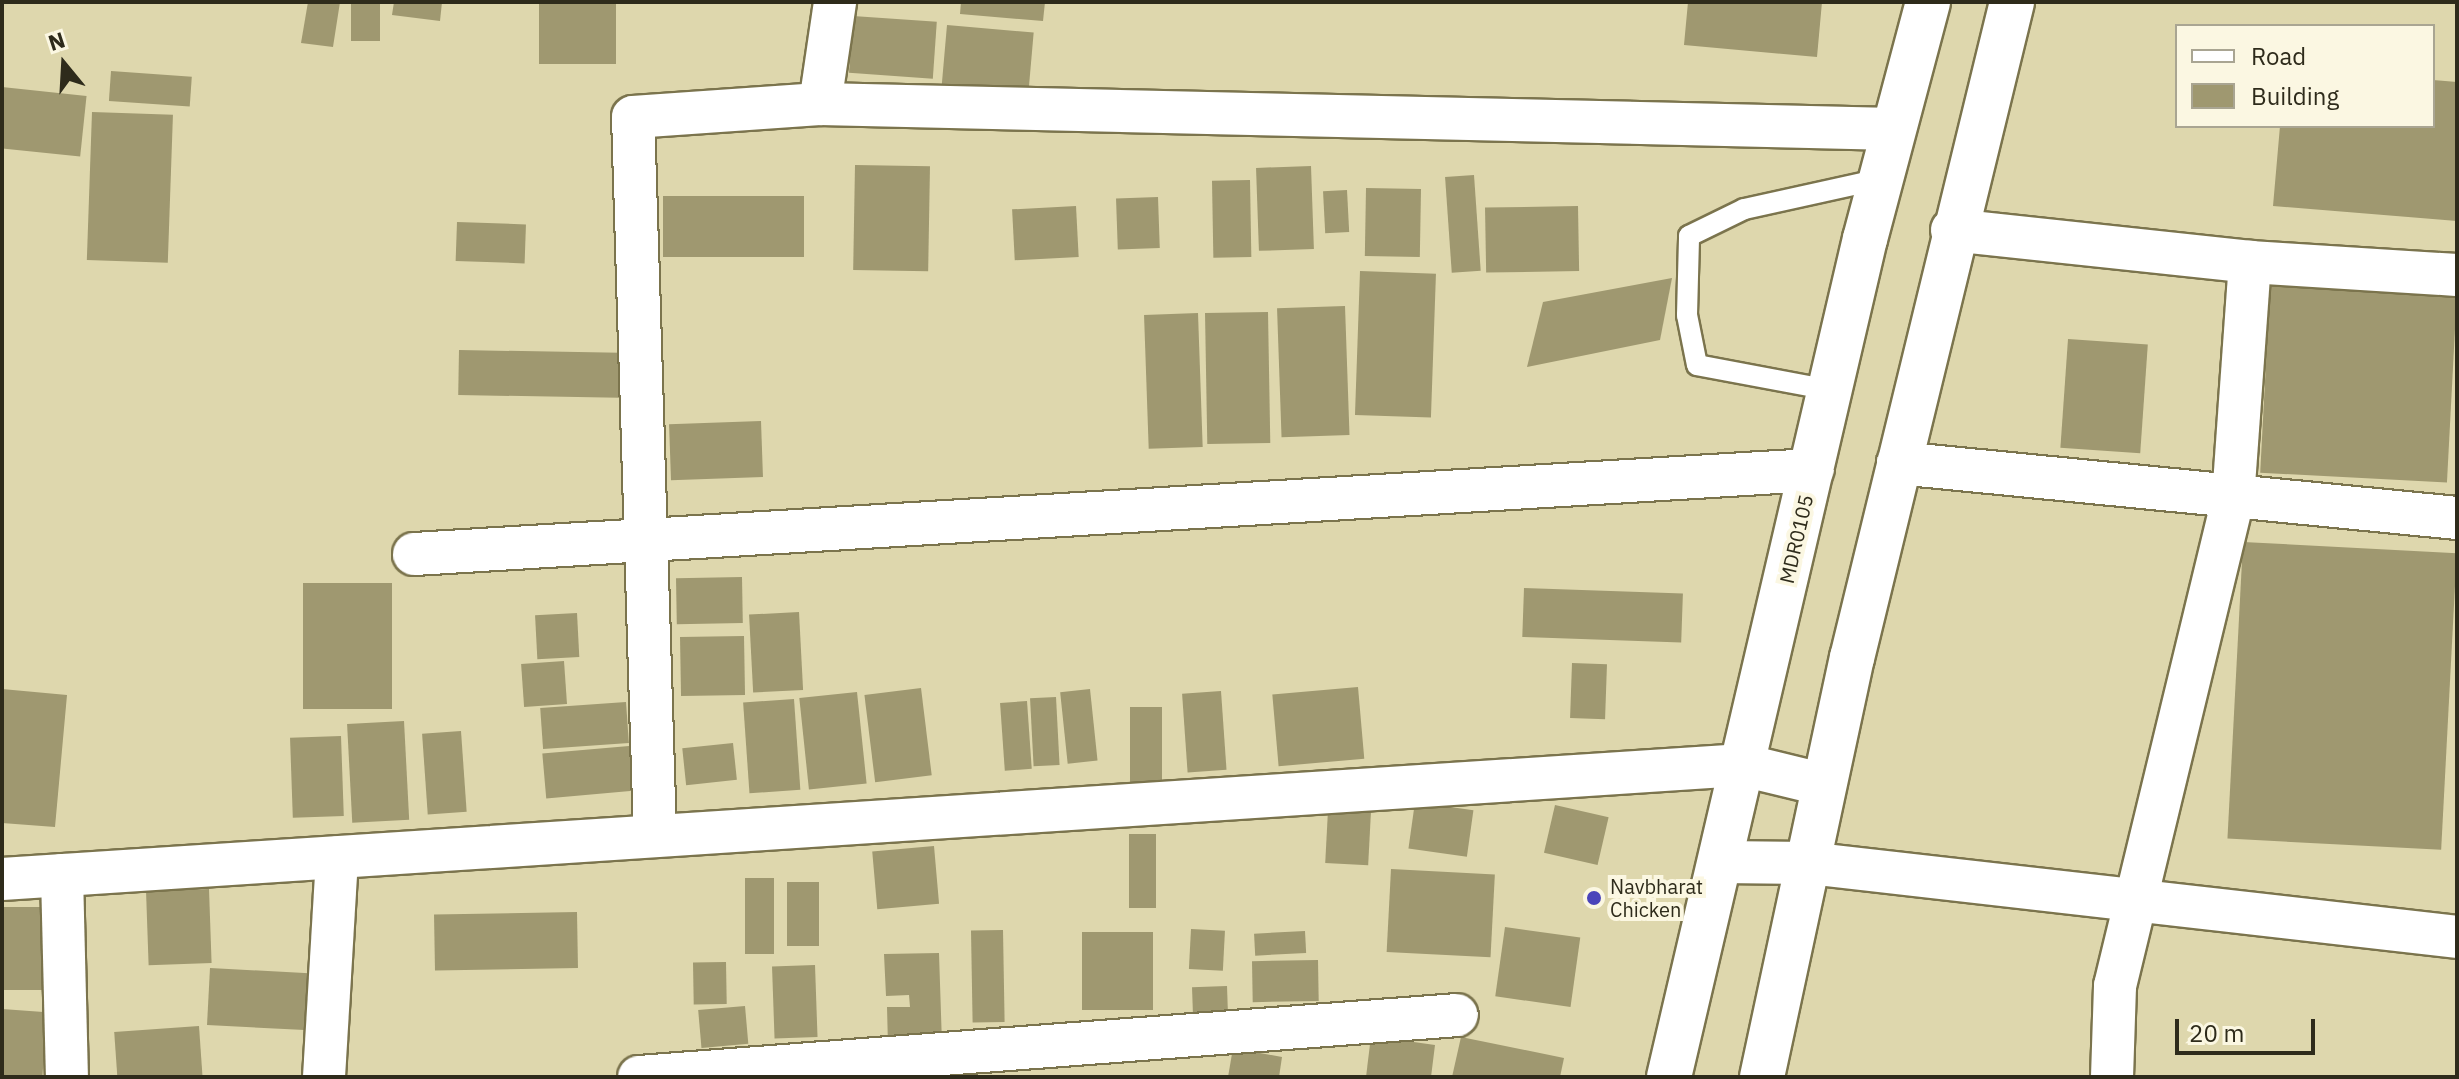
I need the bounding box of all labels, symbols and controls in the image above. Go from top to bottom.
north arrow [24,24,104,104]
text: N [44,24,68,57]
legend [2175,24,2435,128]
text: Road [2251,40,2306,72]
text: Building [2251,80,2339,112]
street label: MDR0105 [1774,492,1818,586]
place label: Navbharat Chicken [1610,874,1703,921]
marker: Navbharat Chicken [1585,889,1603,907]
scale bar [2179,1003,2319,1053]
text: 20 m [2189,1017,2244,1049]

